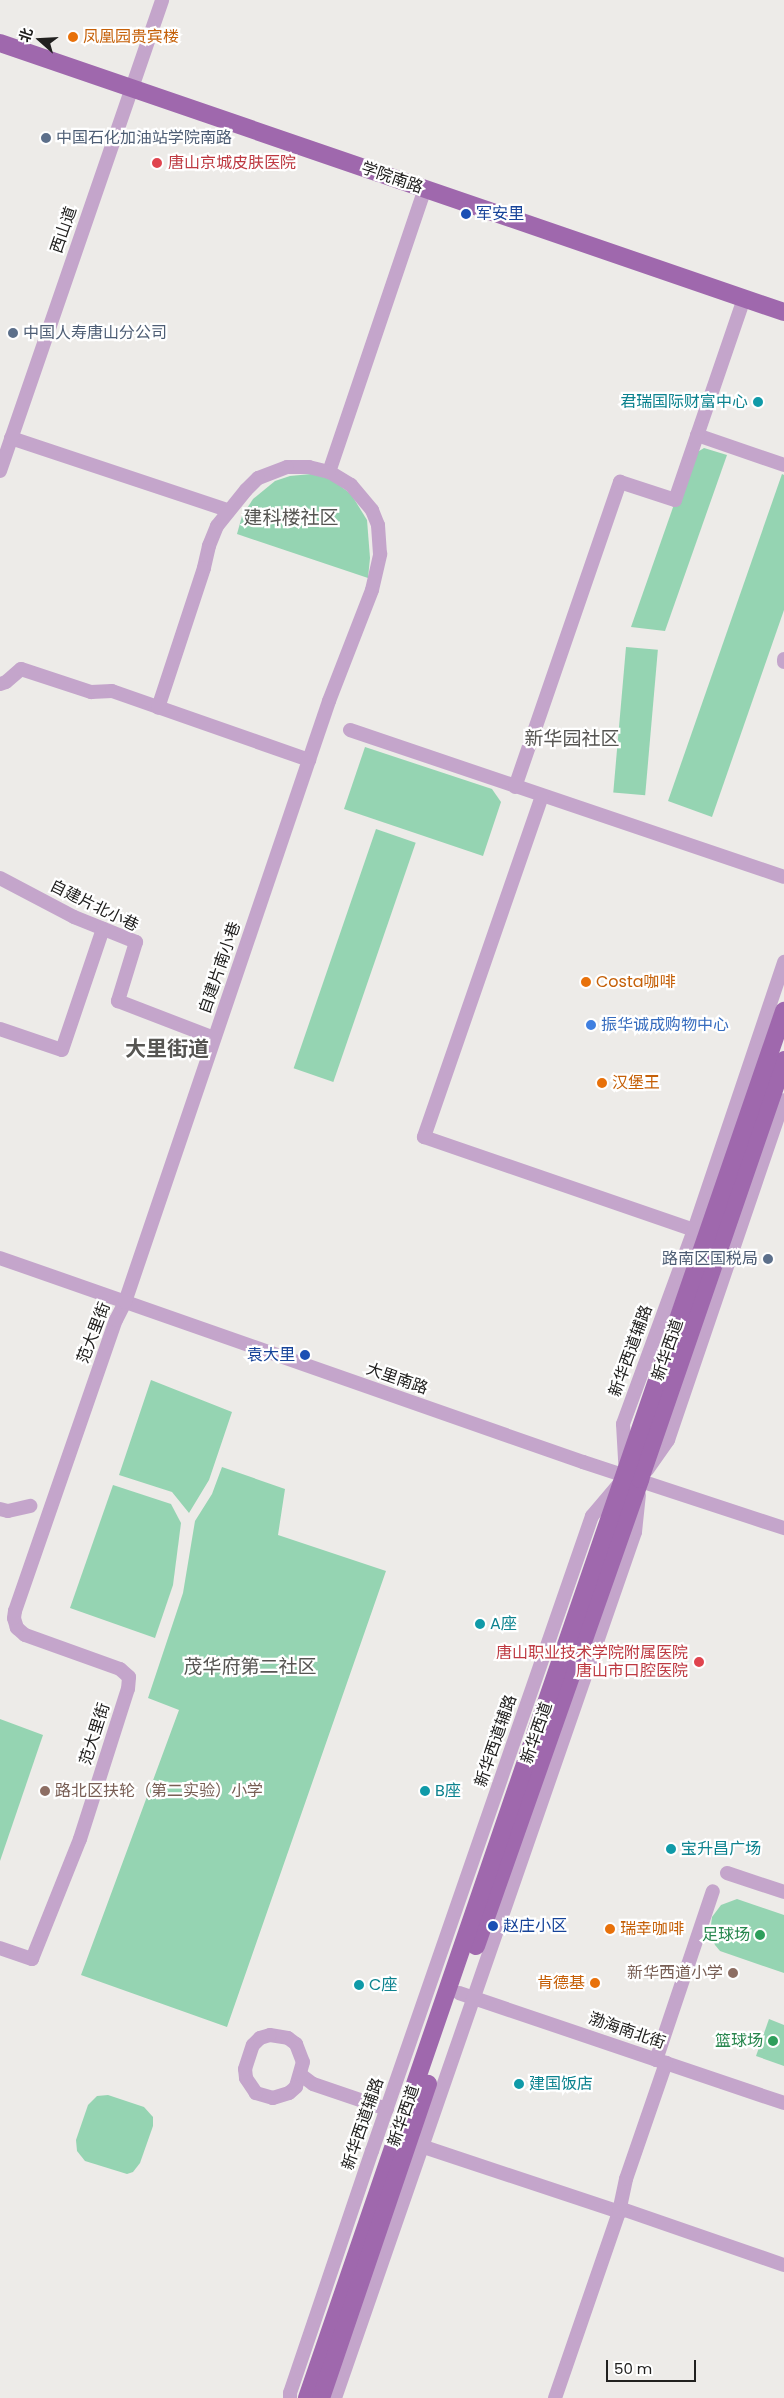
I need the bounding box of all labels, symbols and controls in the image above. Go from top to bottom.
north arrow [15,15,65,65]
text: 北 [14,25,38,45]
place label: 凤凰园贵宾楼 [83,27,179,47]
marker: 凤凰园贵宾楼 [67,31,79,43]
place label: 中国石化加油站学院南路 [56,128,232,148]
marker: 中国石化加油站学院南路 [40,132,52,144]
place label: 唐山京城皮肤医院 [168,153,296,173]
marker: 唐山京城皮肤医院 [150,156,164,170]
street label: 学院南路 [359,159,425,197]
street label: 西山道 [47,204,81,256]
place label: 军安里 [476,204,524,224]
marker: 军安里 [460,208,472,220]
place label: 中国人寿唐山分公司 [23,323,167,343]
marker: 中国人寿唐山分公司 [7,327,19,339]
place label: 君瑞国际财富中心 [620,392,748,412]
marker: 君瑞国际财富中心 [752,396,764,408]
district label: 建科楼社区 [244,507,338,529]
district label: 新华园社区 [525,728,619,750]
street label: 自建片北小巷 [47,876,141,936]
street label: 自建片南小巷 [195,919,245,1017]
place label: Costa咖啡 [596,972,676,992]
marker: Costa咖啡 [580,976,592,988]
place label: 振华诚成购物中心 [601,1015,729,1035]
marker: 振华诚成购物中心 [585,1019,597,1031]
district label: 大里街道 [125,1036,209,1062]
place label: 汉堡王 [612,1073,660,1093]
marker: 汉堡王 [596,1077,608,1089]
place label: 路南区国税局 [662,1249,758,1269]
marker: 路南区国税局 [762,1253,774,1265]
street label: 范大里街 [74,1300,114,1366]
street label: 新华西道辅路 [606,1303,656,1399]
street label: 新华西道 [649,1317,687,1383]
place label: 袁大里 [247,1345,295,1365]
marker: 袁大里 [299,1349,311,1361]
street label: 大里南路 [364,1360,430,1398]
place label: A座 [490,1614,517,1634]
marker: A座 [474,1618,486,1630]
place label: 唐山职业技术学院附属医院 唐山市口腔医院 [496,1643,688,1681]
marker: 唐山职业技术学院附属医院 唐山市口腔医院 [692,1655,706,1669]
district label: 茂华府第二社区 [184,1656,316,1678]
street label: 新华西道辅路 [471,1692,521,1790]
street label: 新华西道 [518,1700,556,1766]
street label: 范大里街 [76,1701,114,1767]
place label: 路北区扶轮（第二实验）小学 [55,1781,263,1801]
place label: B座 [435,1781,461,1801]
marker: 路北区扶轮（第二实验）小学 [39,1785,51,1797]
marker: B座 [419,1785,431,1797]
place label: 宝升昌广场 [681,1839,761,1859]
marker: 宝升昌广场 [665,1843,677,1855]
place label: 赵庄小区 [503,1916,567,1936]
place label: 瑞幸咖啡 [620,1919,684,1939]
marker: 赵庄小区 [487,1920,499,1932]
marker: 瑞幸咖啡 [604,1923,616,1935]
place label: 足球场 [702,1925,750,1945]
marker: 足球场 [754,1929,766,1941]
place label: 新华西道小学 [627,1963,723,1983]
marker: 新华西道小学 [727,1967,739,1979]
place label: 肯德基 [537,1973,585,1993]
place label: C座 [369,1975,397,1995]
marker: 肯德基 [589,1977,601,1989]
marker: C座 [353,1979,365,1991]
street label: 渤海南北街 [586,2009,668,2053]
place label: 篮球场 [715,2031,763,2051]
marker: 篮球场 [767,2035,779,2047]
place label: 建国饭店 [529,2074,593,2094]
street label: 新华西道辅路 [338,2075,388,2173]
marker: 建国饭店 [513,2078,525,2090]
street label: 新华西道 [385,2083,423,2149]
scale bar [609,2350,699,2382]
text: 50 m [614,2358,652,2379]

